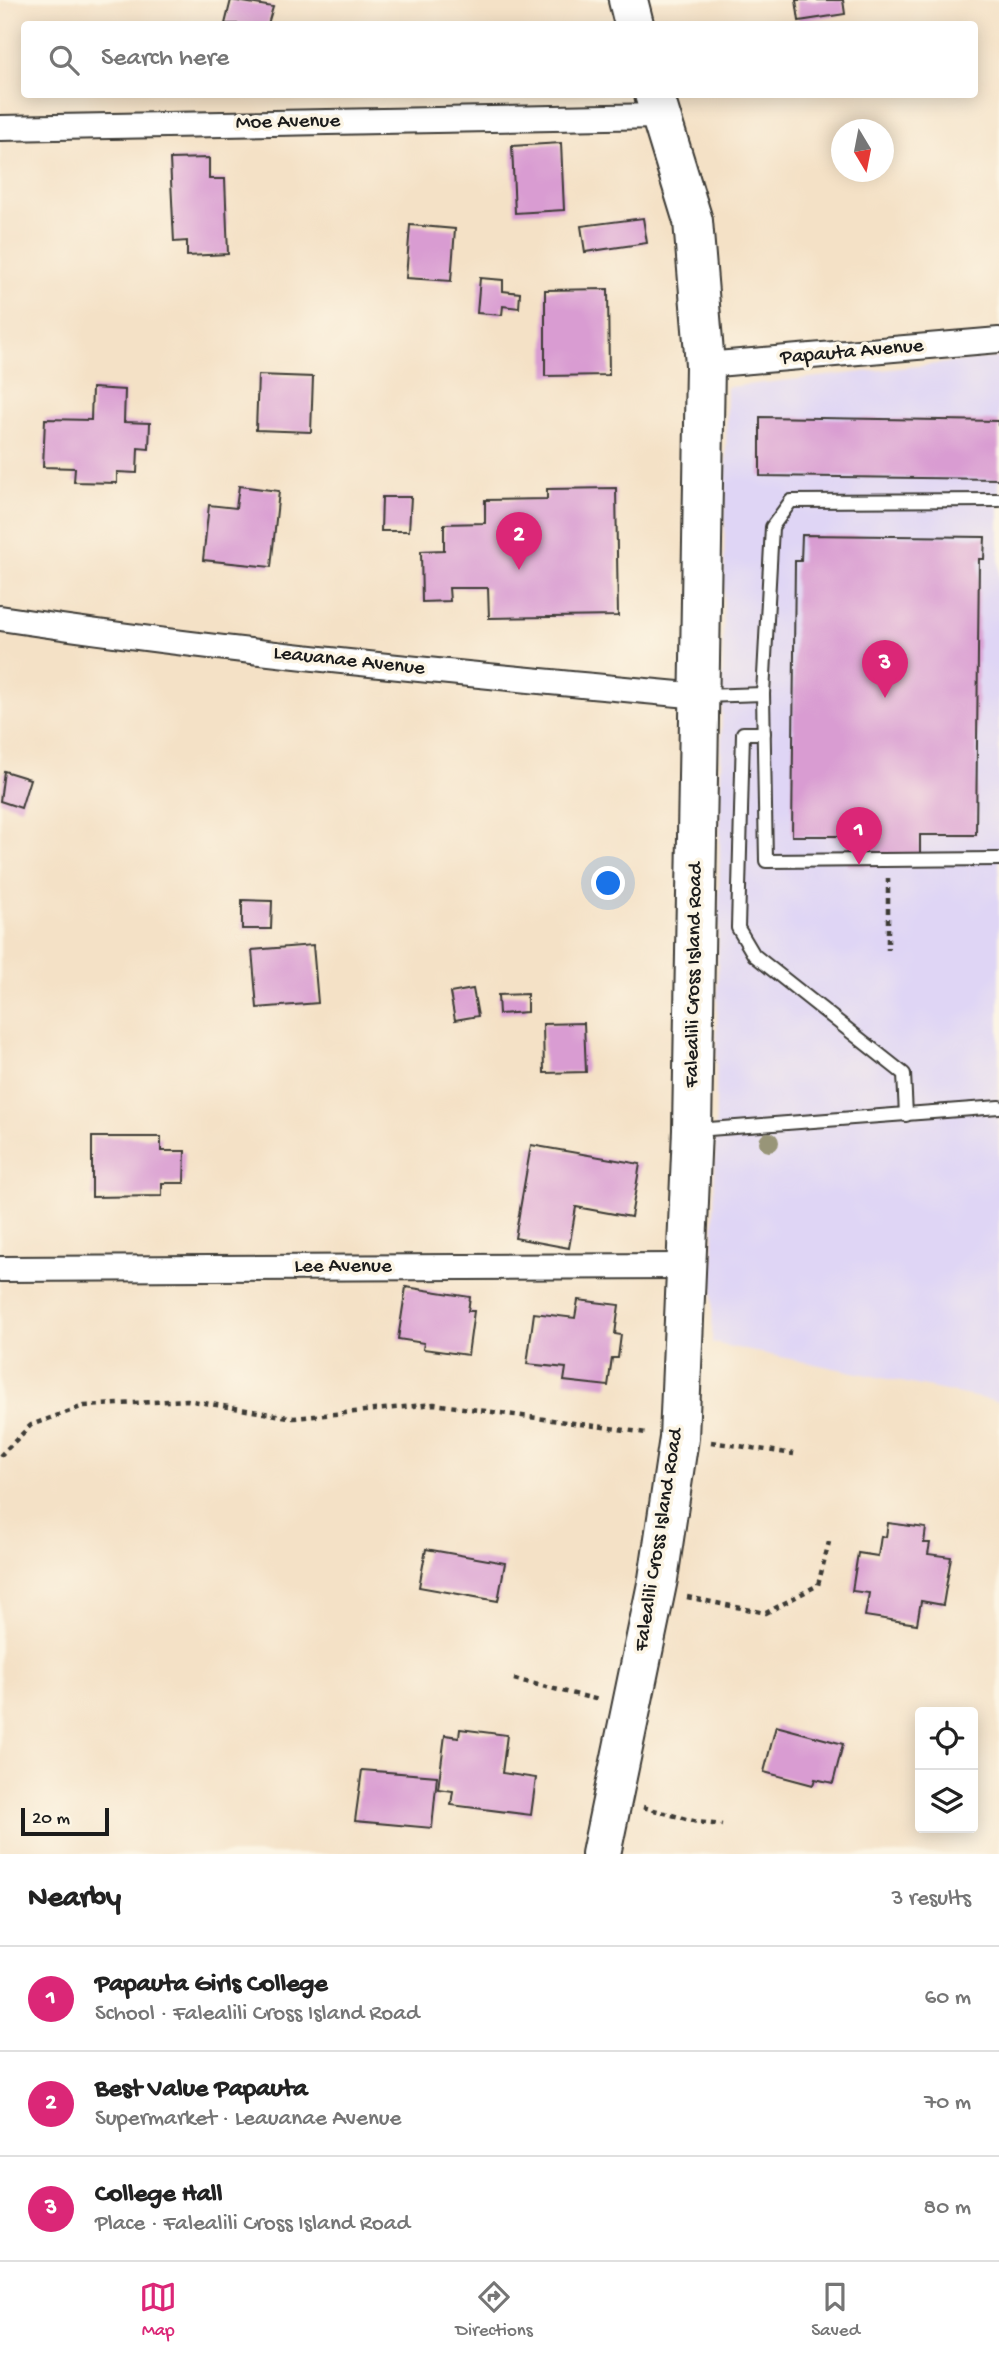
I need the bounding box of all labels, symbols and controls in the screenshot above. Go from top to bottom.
search box [21,21,978,98]
icon: search [45,41,83,79]
text: Search here [101,44,229,75]
street label: Moe Avenue [236,110,342,136]
north arrow [831,119,894,182]
street label: Papauta Avenue [778,334,926,372]
pin: 2 [496,512,542,570]
pin: 3 [862,640,908,698]
street label: Leauanae Avenue [272,642,427,683]
pin: 1 [836,807,882,865]
street label: Falealili Cross Island Road [681,861,709,1089]
your location [591,866,625,900]
street label: Lee Avenue [294,1255,393,1280]
street label: Falealili Cross Island Road [630,1425,690,1654]
map controls [915,1707,978,1833]
button: locate [915,1707,978,1770]
button: layers [915,1770,978,1833]
scale bar [21,1805,108,1837]
text: 20 m [32,1808,70,1831]
text: Nearby [28,1882,121,1917]
text: 3 results [891,1886,971,1913]
text: Papauta Girls College [95,1970,328,2001]
text: 1 [46,1985,56,2012]
text: 60 m [925,1985,971,2012]
text: School · Falealili Cross Island Road [95,2001,420,2028]
text: Best Value Papauta [95,2075,308,2106]
text: 2 [45,2090,57,2117]
text: 70 m [924,2090,971,2117]
text: Supermarket · Leauanae Avenue [95,2106,401,2133]
text: College Hall [95,2180,223,2211]
text: 3 [45,2195,57,2222]
text: 80 m [924,2195,971,2222]
text: Place · Falealili Cross Island Road [95,2211,410,2238]
tab: Map [139,2278,177,2343]
tab: Directions [456,2278,533,2343]
tab: Saved [811,2278,860,2343]

